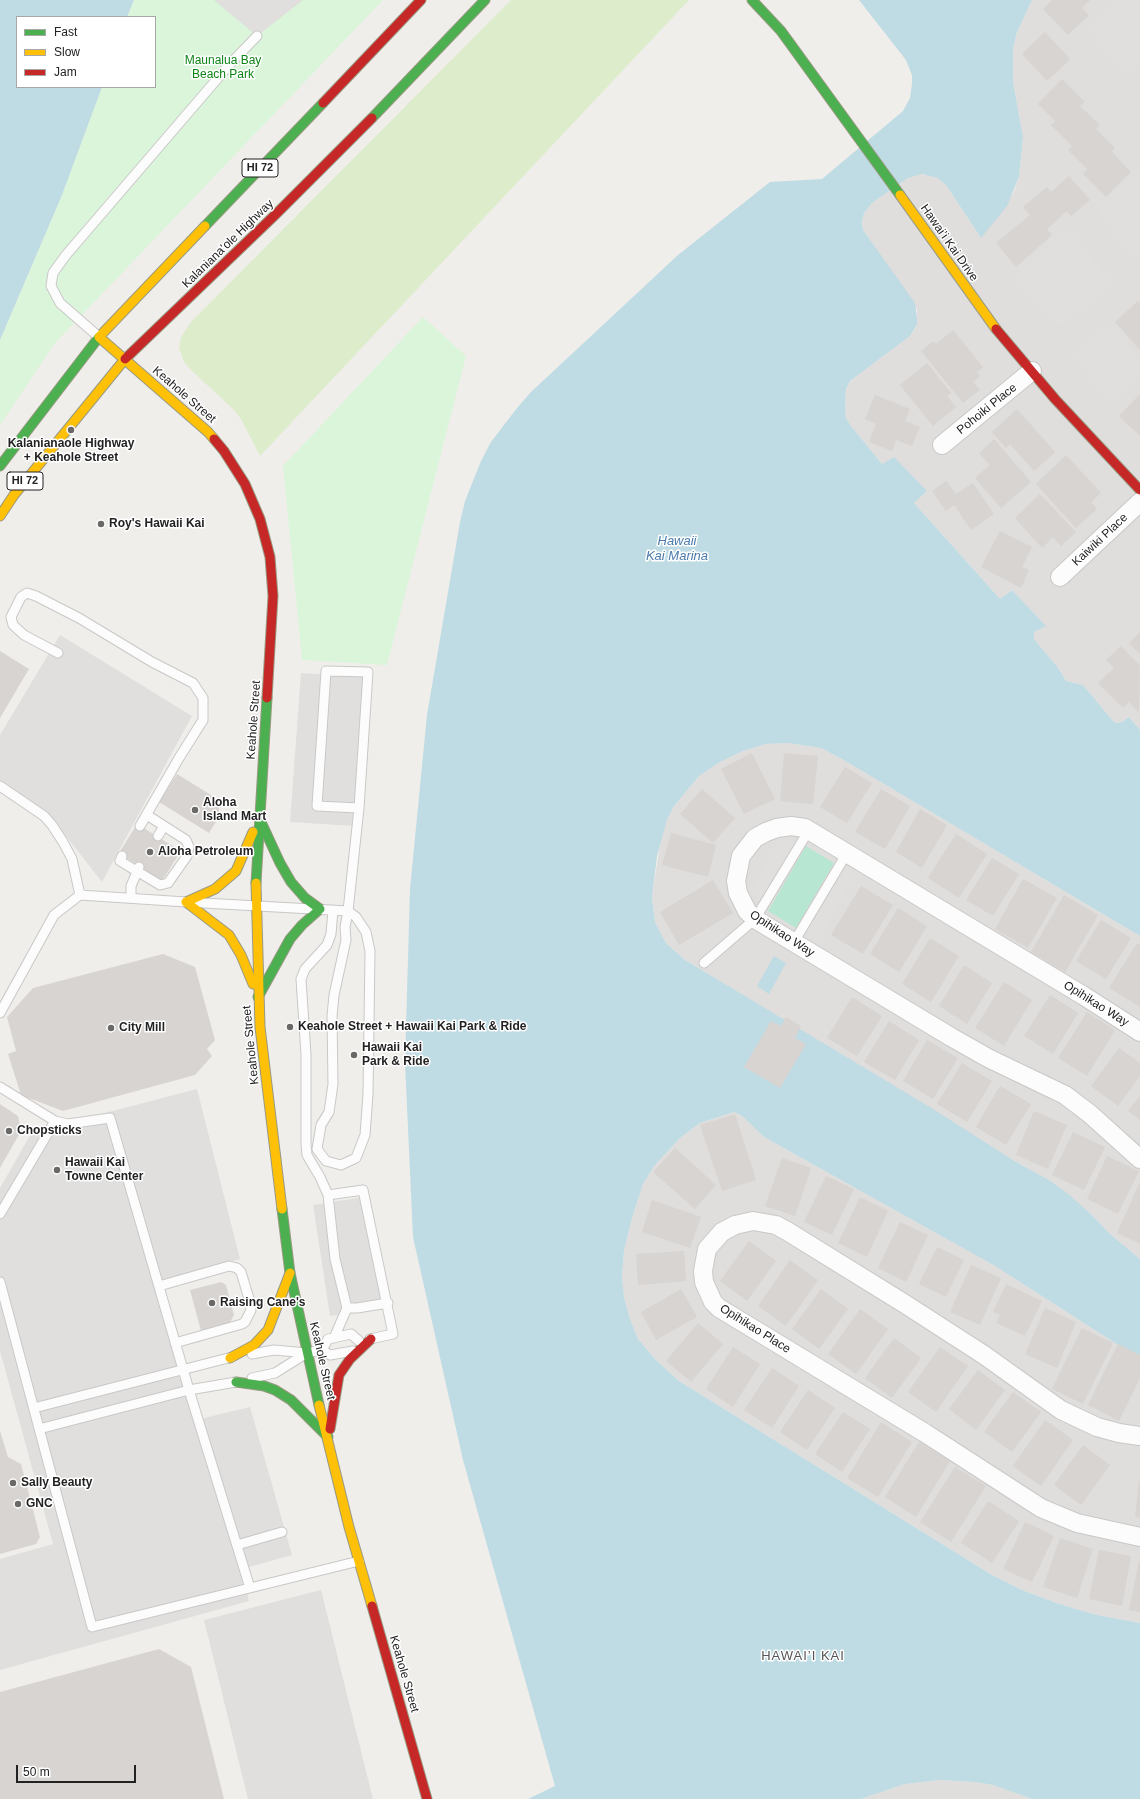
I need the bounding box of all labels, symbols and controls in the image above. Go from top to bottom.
legend [16,16,156,88]
text: Fast [54,25,77,39]
text: Slow [54,45,80,59]
park label: Maunalua Bay Beach Park [185,54,261,82]
text: Jam [54,65,77,79]
road number: HI 72 [242,159,278,177]
street label: Kalaniana’ole Highway [179,197,277,291]
street label: Hawai’i Kai Drive [917,202,981,284]
street label: Keahole Street [149,364,219,426]
street label: Pohoiki Place [954,381,1020,437]
marker: Kalanianaole Highway + Keahole Street [66,425,76,435]
place label: Kalanianaole Highway + Keahole Street [8,437,134,465]
road number: HI 72 [7,472,43,490]
street label: Kaiwiki Place [1069,511,1131,569]
place label: Roy's Hawaii Kai [109,517,205,531]
marker: Roy's Hawaii Kai [96,519,106,529]
water label: Hawaii Kai Marina [646,533,708,564]
street label: Keahole Street [244,680,264,760]
place label: Aloha Island Mart [203,796,266,824]
marker: Aloha Island Mart [190,805,200,815]
place label: Aloha Petroleum [158,845,253,859]
marker: Aloha Petroleum [145,847,155,857]
street label: Opihikao Way [747,908,817,960]
street label: Opihikao Way [1061,978,1131,1030]
street label: Keahole Street [240,1005,262,1085]
place label: Keahole Street + Hawaii Kai Park & Ride [298,1020,526,1034]
place label: City Mill [119,1021,165,1035]
marker: Keahole Street + Hawaii Kai Park & Ride [285,1022,295,1032]
marker: City Mill [106,1023,116,1033]
place label: Hawaii Kai Park & Ride [362,1041,429,1069]
marker: Hawaii Kai Park & Ride [349,1050,359,1060]
place label: Chopsticks [17,1124,82,1138]
marker: Chopsticks [4,1126,14,1136]
place label: Hawaii Kai Towne Center [65,1156,143,1184]
marker: Hawaii Kai Towne Center [52,1165,62,1175]
place label: Raising Cane's [220,1296,306,1310]
marker: Raising Cane's [207,1298,217,1308]
street label: Opihikao Place [717,1302,793,1356]
street label: Keahole Street [306,1321,338,1401]
place label: Sally Beauty [21,1476,92,1490]
marker: Sally Beauty [8,1478,18,1488]
place label: GNC [26,1497,53,1511]
marker: GNC [13,1499,23,1509]
street label: Keahole Street [386,1634,422,1714]
district label: HAWAI’I KAI [761,1648,845,1664]
scale bar [18,1757,138,1783]
text: 50 m [23,1765,50,1779]

